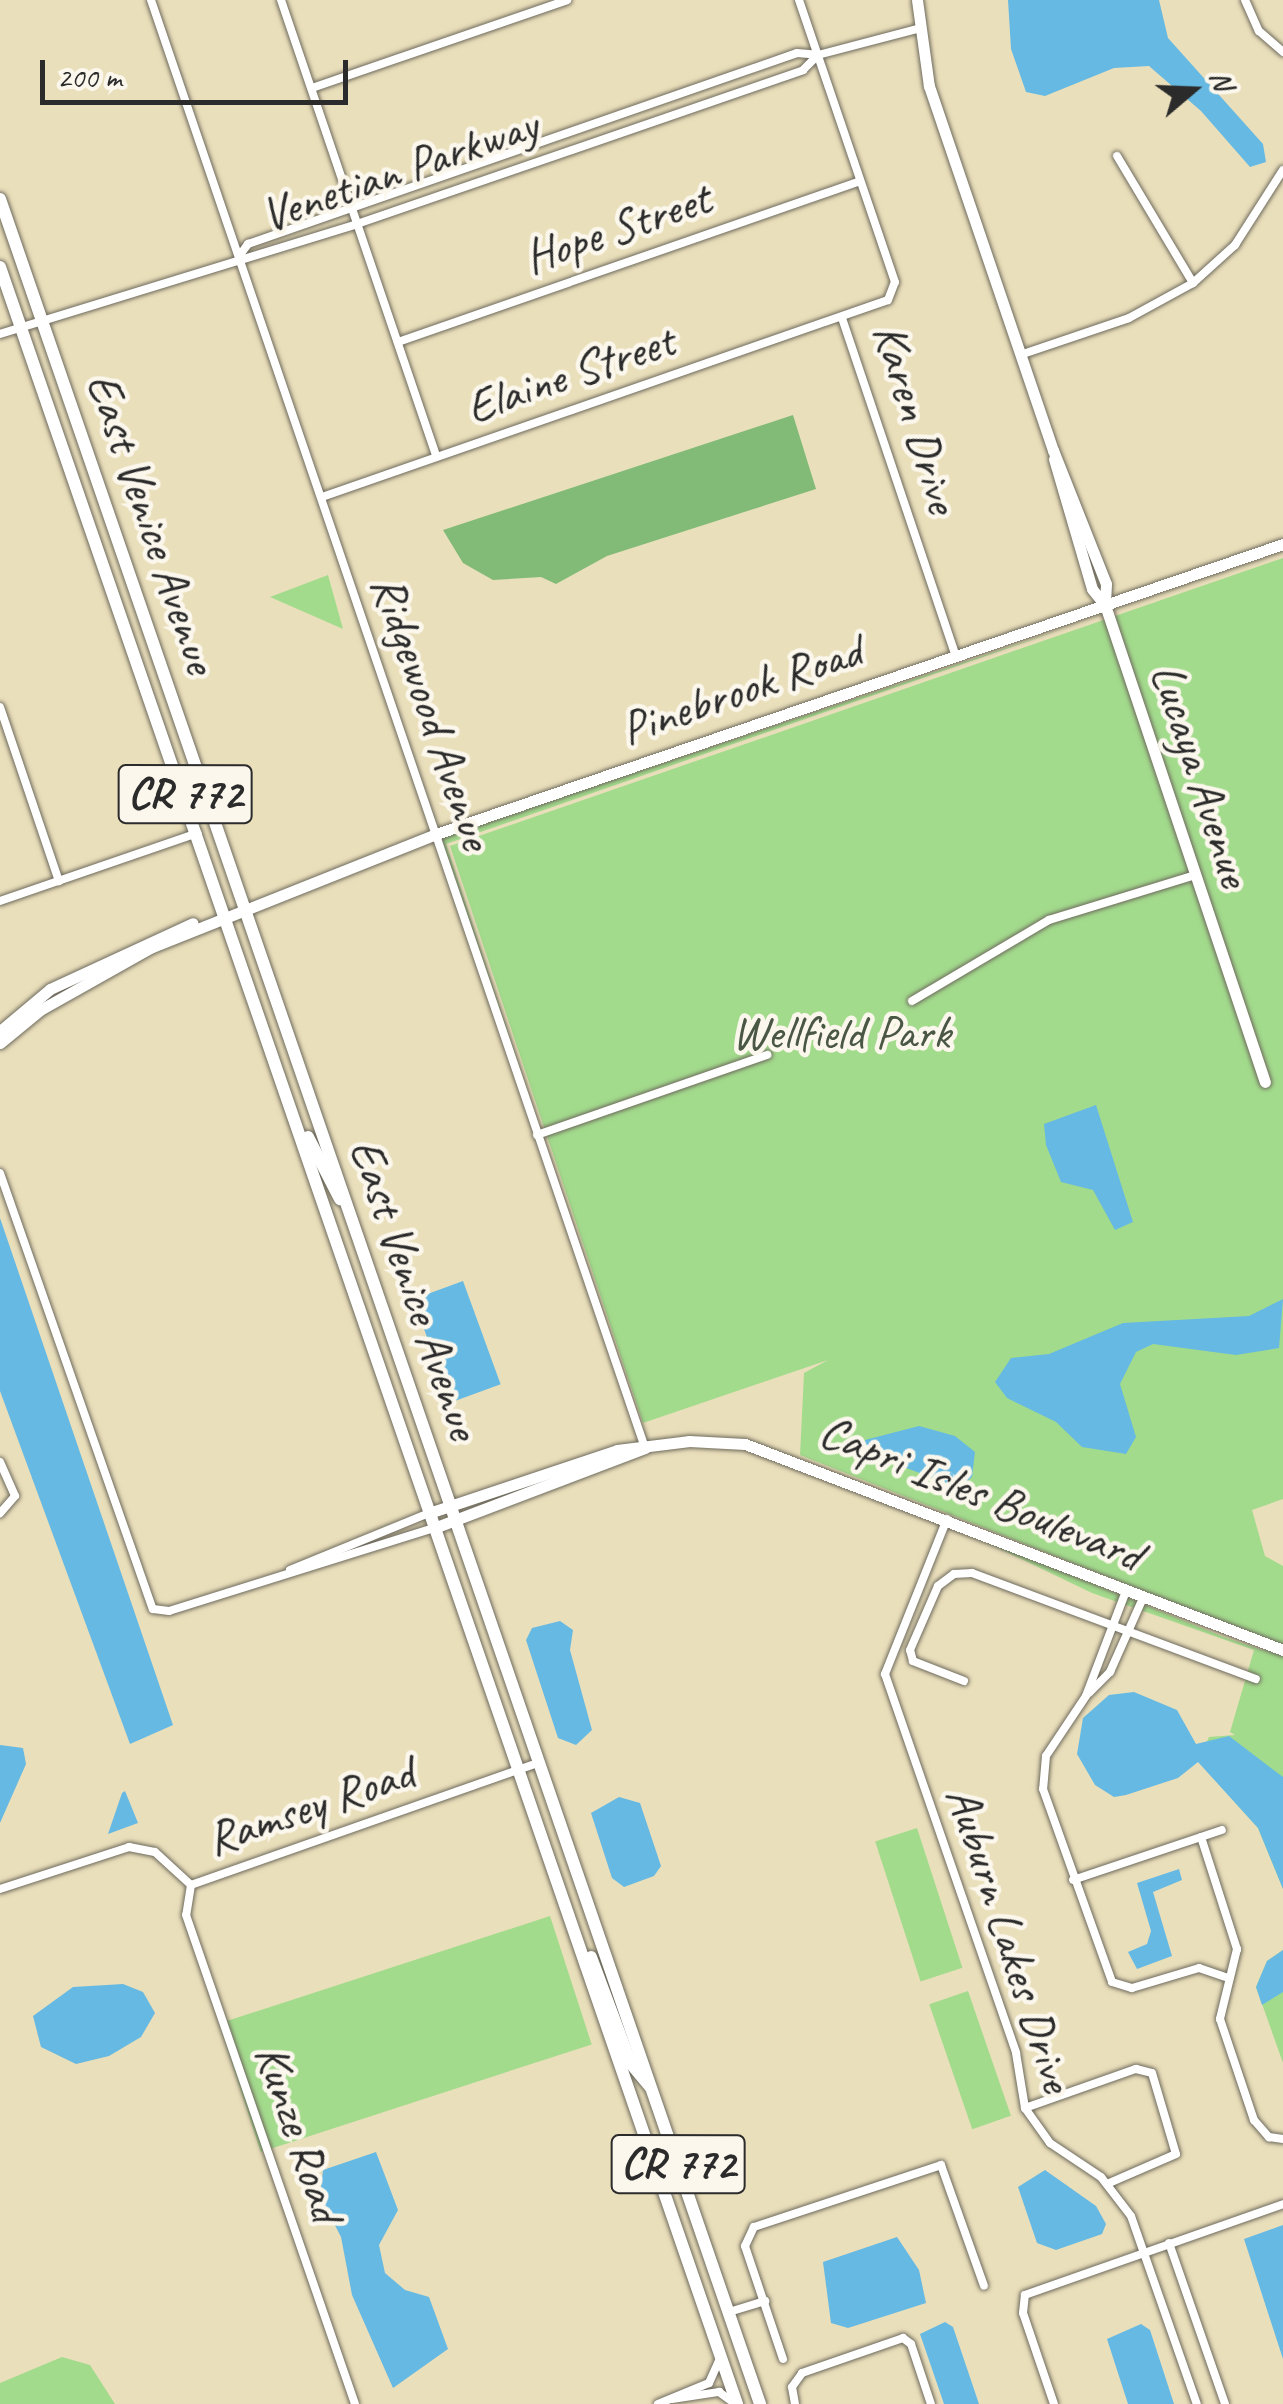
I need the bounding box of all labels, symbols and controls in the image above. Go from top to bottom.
scale bar [45,40,352,102]
north arrow [1143,40,1243,140]
text: 200 m [57,58,122,96]
text: N [1202,66,1241,94]
street label: Venetian Parkway [252,95,546,245]
street label: Hope Street [516,169,718,287]
street label: Elaine Street [458,311,682,437]
street label: Karen Drive [860,316,972,520]
street label: East Venice Avenue [74,366,230,680]
street label: Ridgewood Avenue [358,568,506,856]
street label: Pinebrook Road [613,622,869,758]
street label: Lucaya Avenue [1138,656,1264,894]
road number: CR 772 [118,754,252,834]
park label: Wellfield Park [731,1004,951,1062]
street label: East Venice Avenue [337,1132,493,1446]
street label: Capri Isles Boulevard [811,1402,1151,1584]
street label: Ramsey Road [200,1744,420,1868]
street label: Auburn Lakes Drive [933,1779,1087,2099]
street label: Kunze Road [242,2037,356,2229]
road number: CR 772 [610,2124,746,2204]

